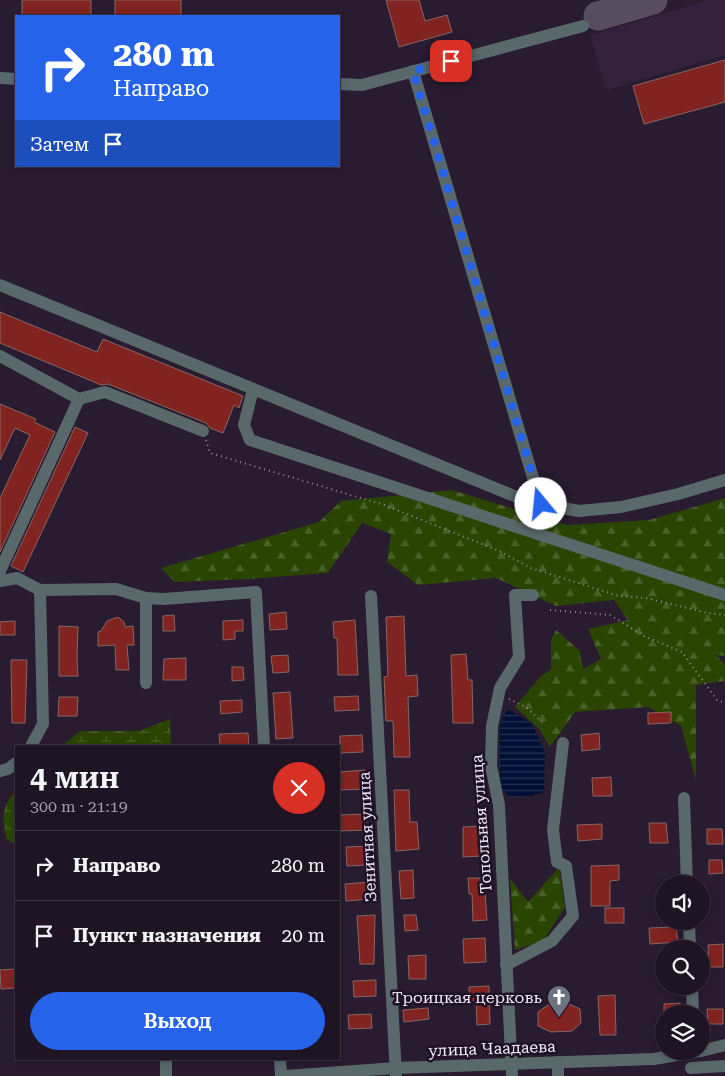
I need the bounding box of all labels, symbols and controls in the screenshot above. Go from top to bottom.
text: 280 m [113,34,214,75]
icon: right [30,35,95,100]
pin [430,40,472,82]
icon: arrive [437,47,465,75]
text: Направо [113,76,209,101]
icon: arrive [99,130,127,158]
text: Затем [30,133,89,156]
position arrow [514,477,566,529]
street label: Топольная улица [467,754,496,894]
text: 4 мин [30,760,119,795]
button: close [273,762,325,814]
street label: Зенитная улица [355,771,380,903]
text: 300 m · 21:19 [30,797,128,816]
icon: right [30,852,58,880]
text: Направо [73,854,160,877]
text: 280 m [271,854,325,877]
map controls [655,875,710,1060]
button: sound [655,875,710,930]
icon: arrive [30,922,58,950]
text: Пункт назначения [73,924,261,947]
text: 20 m [282,924,325,947]
button: search [655,940,710,995]
church icon: Троицкая церковь [546,984,572,1018]
place label: Троицкая церковь [392,988,543,1007]
button: Выход [30,992,325,1050]
button: layers [655,1005,710,1060]
street label: улица Чаадаева [428,1037,556,1060]

